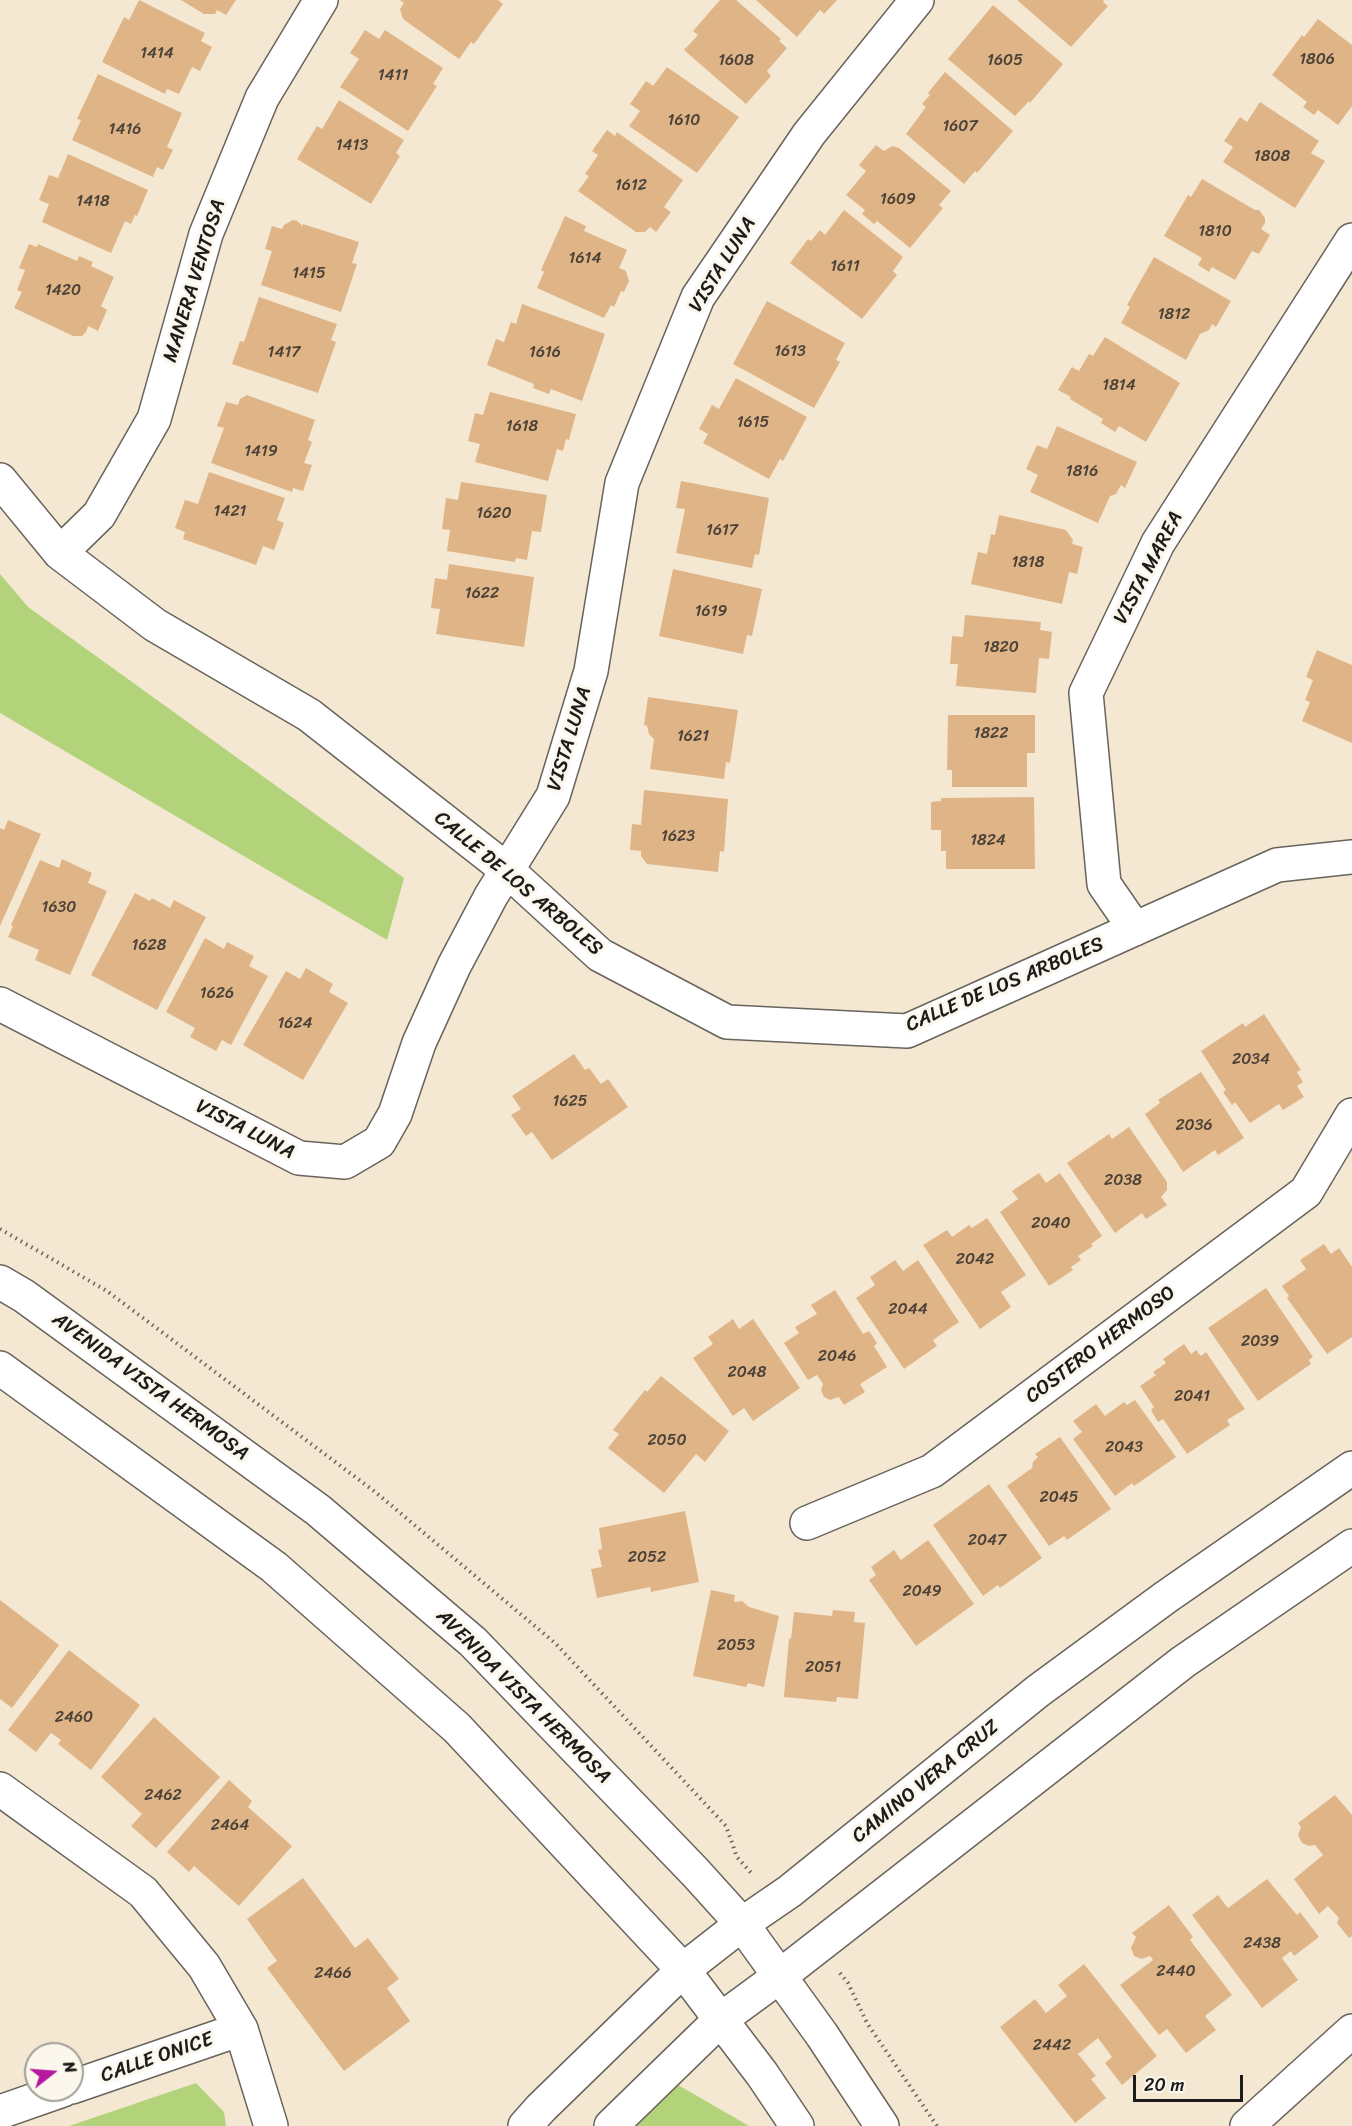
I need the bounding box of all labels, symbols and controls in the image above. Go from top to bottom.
house number: 1414 [140,44,174,64]
house number: 1806 [1299,50,1335,70]
house number: 1608 [718,51,754,71]
house number: 1605 [987,51,1023,71]
house number: 1411 [378,66,408,86]
house number: 1610 [668,111,700,131]
house number: 1607 [942,117,978,137]
house number: 1416 [109,120,141,140]
house number: 1413 [336,136,368,156]
house number: 1808 [1254,147,1290,167]
house number: 1612 [615,176,647,196]
house number: 1609 [880,190,916,210]
house number: 1418 [76,192,110,212]
street label: MANERA VENTOSA [159,197,231,365]
street label: VISTA LUNA [684,213,762,317]
house number: 1810 [1198,222,1232,242]
house number: 1614 [569,249,601,269]
house number: 1611 [830,257,860,277]
house number: 1415 [292,264,326,284]
house number: 1420 [45,281,81,301]
house number: 1812 [1158,305,1190,325]
house number: 1613 [774,342,806,362]
house number: 1417 [268,343,300,363]
house number: 1616 [529,343,561,363]
house number: 1814 [1102,376,1136,396]
house number: 1615 [737,413,769,433]
house number: 1618 [506,417,538,437]
house number: 1419 [244,442,278,462]
house number: 1816 [1066,462,1098,482]
house number: 1421 [214,502,246,522]
house number: 1620 [476,504,512,524]
street label: VISTA MAREA [1109,508,1189,628]
house number: 1617 [706,521,738,541]
house number: 1818 [1011,553,1045,573]
house number: 1622 [465,584,499,604]
house number: 1619 [695,602,727,622]
house number: 1820 [983,638,1019,658]
street label: VISTA LUNA [543,684,597,794]
house number: 1822 [974,724,1008,744]
house number: 1621 [677,727,709,747]
street label: CALLE DE LOS ARBOLES [429,806,607,962]
house number: 1623 [661,827,695,847]
house number: 1824 [970,831,1006,851]
house number: 1630 [42,898,76,918]
street label: CALLE DE LOS ARBOLES [902,932,1108,1038]
house number: 1628 [132,936,166,956]
house number: 1626 [200,984,234,1004]
house number: 1624 [277,1014,313,1034]
house number: 2034 [1232,1050,1270,1070]
house number: 1625 [553,1092,587,1112]
street label: VISTA LUNA [192,1095,298,1165]
house number: 2036 [1175,1116,1213,1136]
house number: 2038 [1104,1171,1142,1191]
house number: 2040 [1031,1214,1071,1234]
house number: 2042 [956,1250,994,1270]
street label: COSTERO HERMOSO [1021,1281,1181,1409]
house number: 2044 [888,1300,928,1320]
street label: AVENIDA VISTA HERMOSA [47,1308,253,1466]
house number: 2039 [1241,1332,1279,1352]
house number: 2046 [818,1347,856,1367]
house number: 2048 [728,1363,766,1383]
house number: 2041 [1174,1387,1210,1407]
house number: 2050 [647,1431,687,1451]
house number: 2043 [1105,1438,1143,1458]
house number: 2045 [1039,1488,1079,1508]
house number: 2047 [968,1531,1006,1551]
house number: 2052 [628,1548,666,1568]
house number: 2049 [902,1582,942,1602]
street label: AVENIDA VISTA HERMOSA [431,1605,615,1789]
house number: 2053 [717,1636,755,1656]
house number: 2051 [805,1658,841,1678]
house number: 2460 [55,1708,93,1728]
street label: CAMINO VERA CRUZ [848,1715,1004,1849]
house number: 2462 [144,1786,182,1806]
house number: 2464 [211,1816,249,1836]
house number: 2438 [1243,1934,1281,1954]
house number: 2440 [1156,1962,1196,1982]
house number: 2466 [314,1964,352,1984]
street label: CALLE ONICE [98,2028,216,2088]
house number: 2442 [1033,2036,1071,2056]
north arrow [24,2042,84,2102]
text: N [54,2058,85,2077]
scale bar [1136,2063,1246,2101]
text: 20 m [1144,2069,1184,2101]

